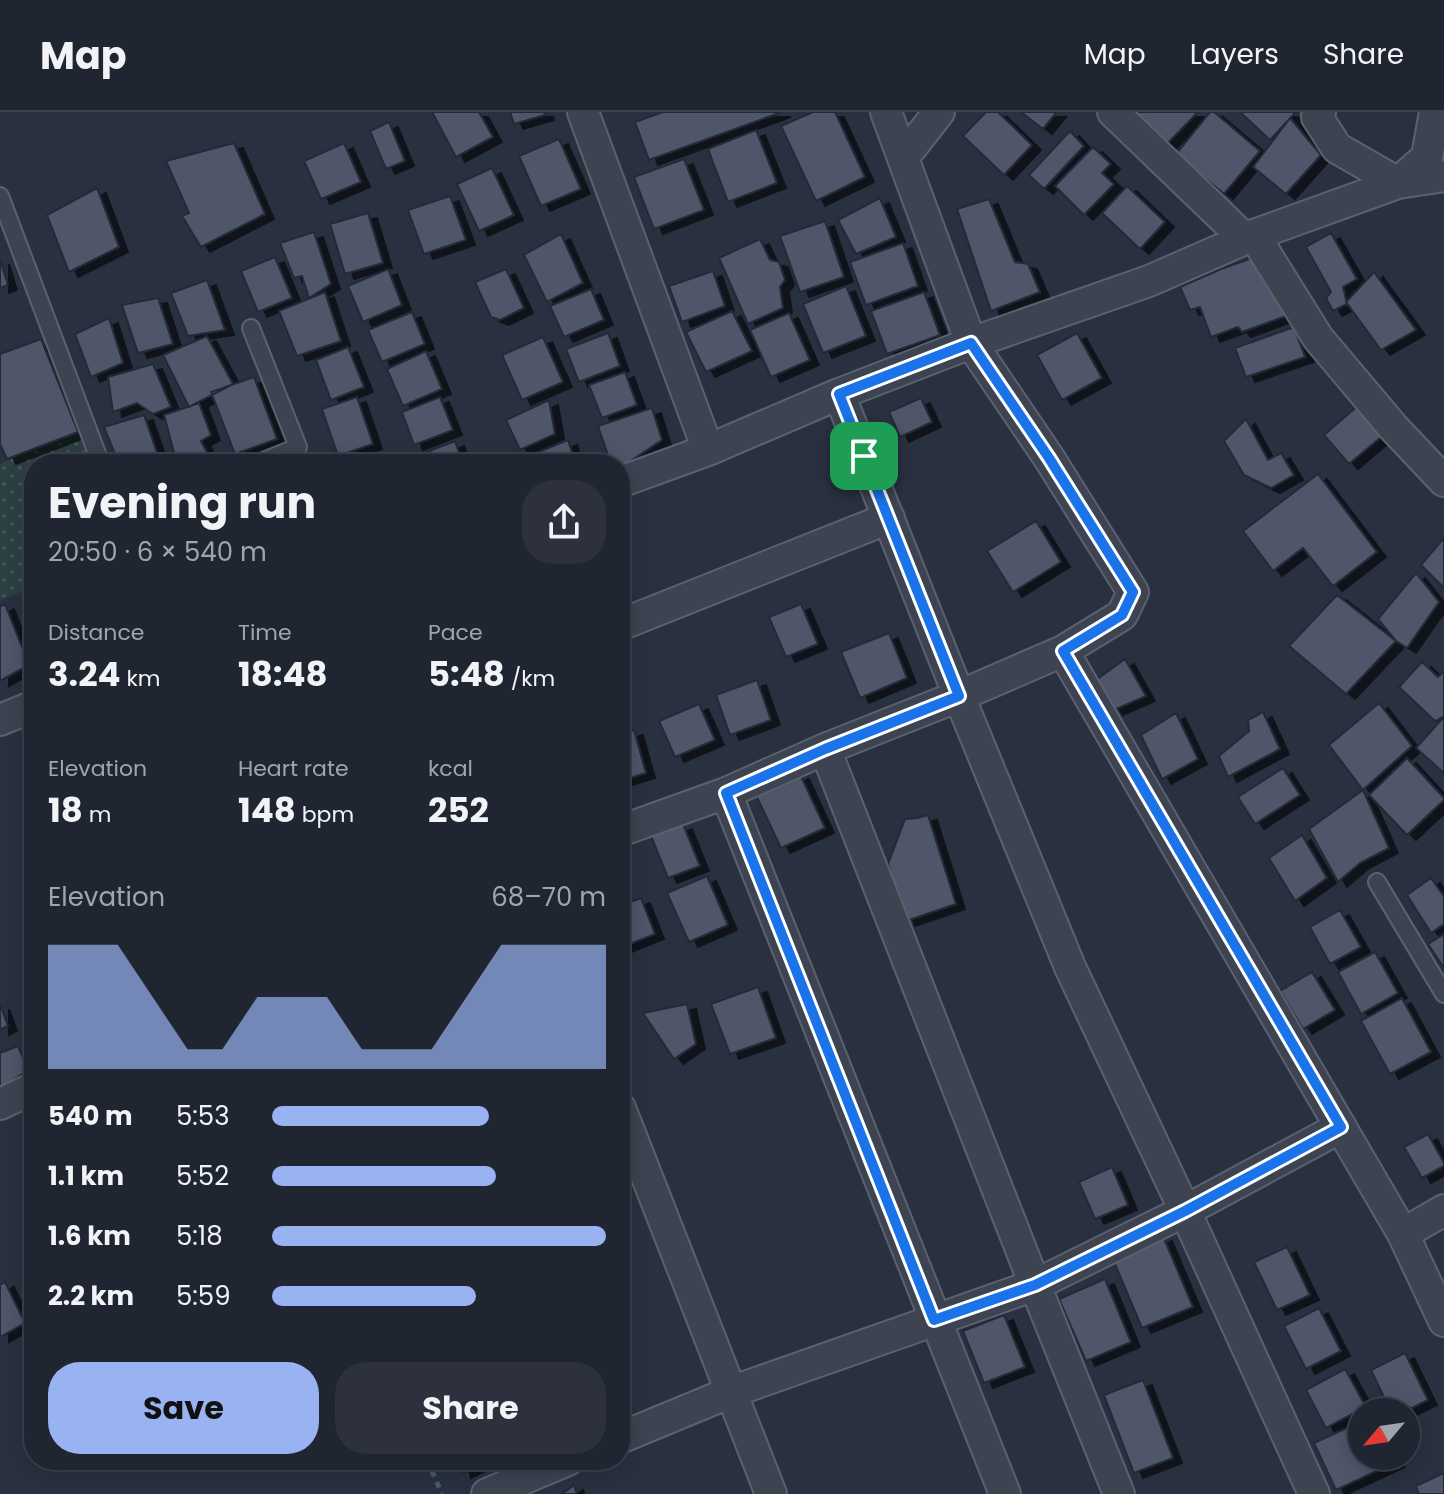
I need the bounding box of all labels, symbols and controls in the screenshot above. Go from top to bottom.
text: Map [40,29,127,82]
text: Map [1084,35,1146,74]
text: Layers [1190,35,1279,74]
text: Share [1323,35,1404,74]
pin [830,422,898,490]
icon: arrive [842,434,886,478]
text: Evening run [48,472,316,533]
button: share [522,480,606,564]
text: 20:50 · 6 × 540 m [48,534,267,570]
text: Distance [48,617,144,648]
text: Time [238,617,292,648]
text: Pace [428,617,483,648]
text: 3.24 [48,650,121,698]
text: 18:48 [238,650,328,698]
text: 5:48 [428,650,505,698]
text: km [121,663,160,694]
text: /km [505,663,555,694]
text: Elevation [48,753,147,784]
text: Heart rate [238,753,349,784]
text: kcal [428,753,473,784]
text: 18 [48,786,83,834]
text: 148 [238,786,296,834]
text: 252 [428,786,489,834]
text: m [83,799,111,830]
text: bpm [296,799,354,830]
text: Elevation [48,879,165,915]
text: 68–70 m [491,879,606,915]
text: 540 m [48,1098,133,1134]
text: 5:53 [176,1098,230,1134]
text: 1.1 km [48,1158,124,1194]
text: 5:52 [176,1158,229,1194]
text: 1.6 km [48,1218,131,1254]
text: 5:18 [176,1218,223,1254]
text: 2.2 km [48,1278,134,1314]
text: 5:59 [176,1278,231,1314]
button: Save [48,1362,319,1454]
button: Share [335,1362,606,1454]
north arrow [1348,1398,1420,1470]
map controls [1348,1398,1420,1470]

